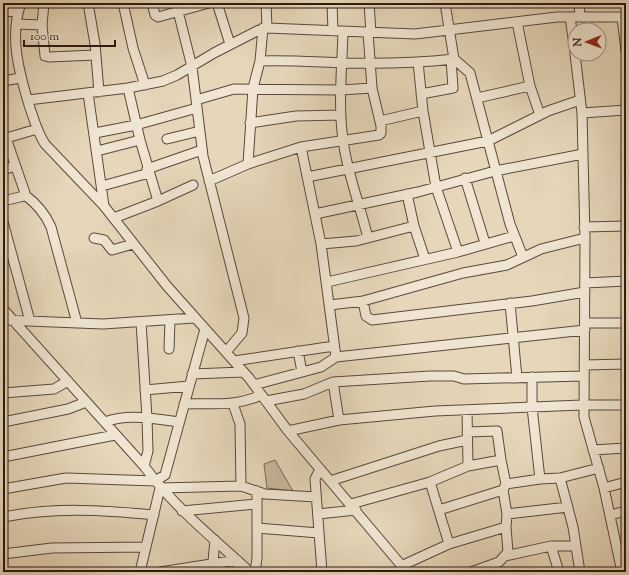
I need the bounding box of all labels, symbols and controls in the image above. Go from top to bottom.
scale bar [24,22,115,48]
north arrow [567,22,607,62]
text: 100 m [30,28,59,46]
text: N [570,37,586,48]

